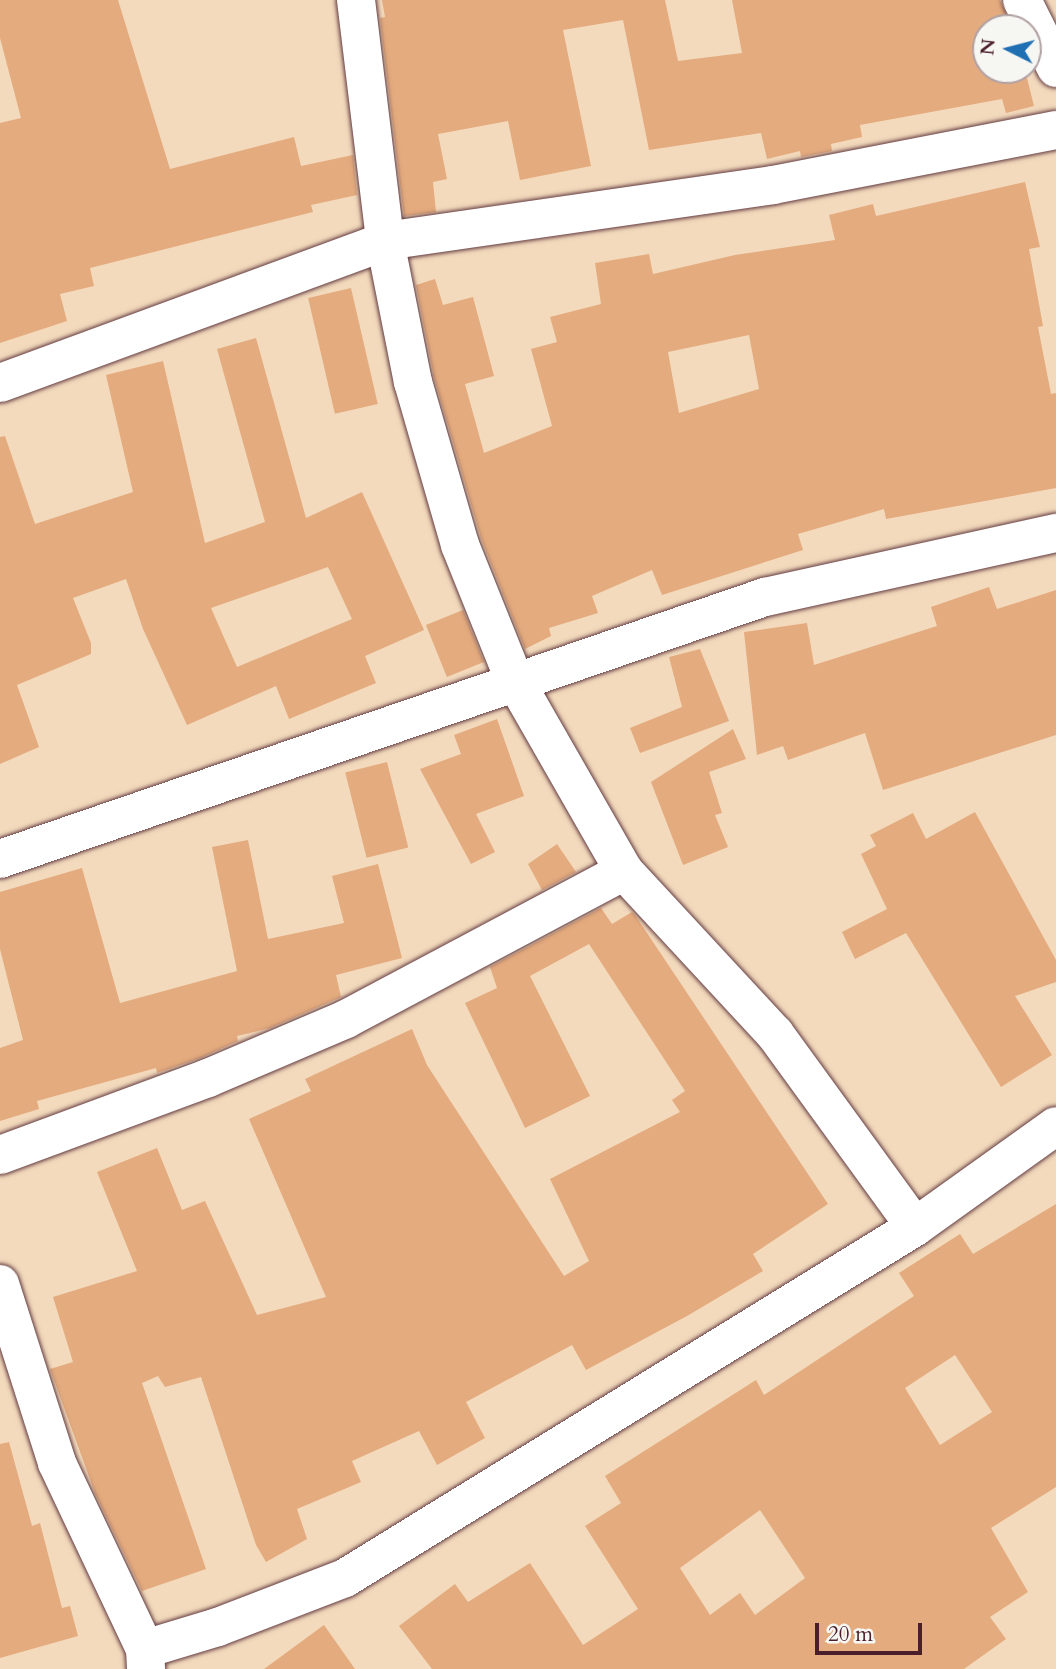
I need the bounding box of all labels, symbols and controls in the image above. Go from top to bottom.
north arrow [972,14,1042,84]
text: N [974,37,1002,57]
scale bar [818,1610,925,1654]
text: 20 m [828,1620,873,1649]

